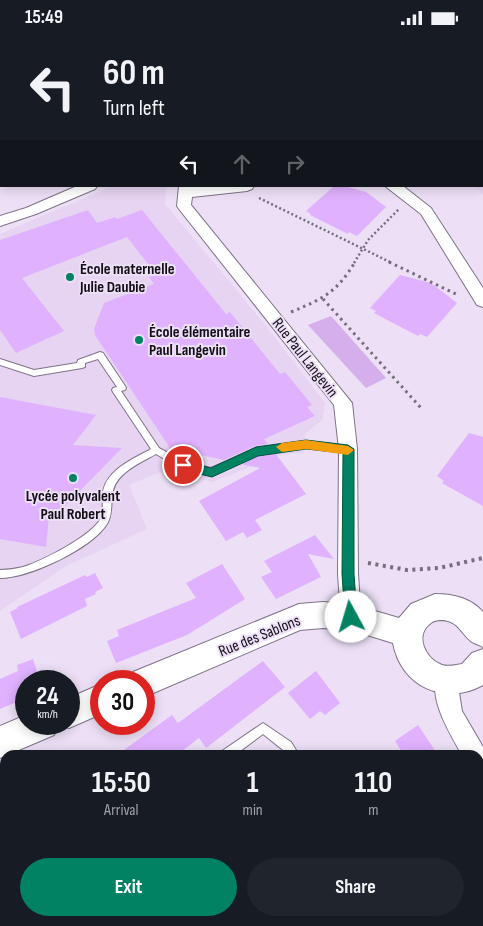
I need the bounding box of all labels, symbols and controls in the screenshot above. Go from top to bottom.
text: 15:49 [25,6,63,29]
text: 60 m [103,52,165,95]
icon: left [20,55,85,120]
text: Turn left [103,95,165,122]
icon: left [175,150,203,178]
icon: ahead [228,150,256,178]
icon: right [281,150,309,178]
place label: École maternelle Julie Daubie [79,260,175,297]
marker: École maternelle Julie Daubie [64,271,76,283]
street label: Rue Paul Langevin [268,314,342,401]
place label: École élémentaire Paul Langevin [149,323,251,360]
marker: École élémentaire Paul Langevin [133,334,145,346]
pin [162,444,204,486]
icon: arrive [169,451,197,479]
marker: Lycée polyvalent Paul Robert [67,472,79,484]
place label: Lycée polyvalent Paul Robert [26,487,120,524]
position arrow [324,590,376,642]
street label: Rue des Sablons [216,611,303,661]
speed limit sign: 30 [90,670,155,735]
text: 24 [36,681,59,712]
text: km/h [37,707,58,722]
text: 15:50 [92,765,151,801]
text: 1 [247,765,259,801]
text: 110 [354,765,392,801]
text: Arrival [104,801,139,820]
text: min [243,801,263,820]
text: m [368,801,379,820]
button: Exit [20,858,237,916]
button: Share [247,858,464,916]

